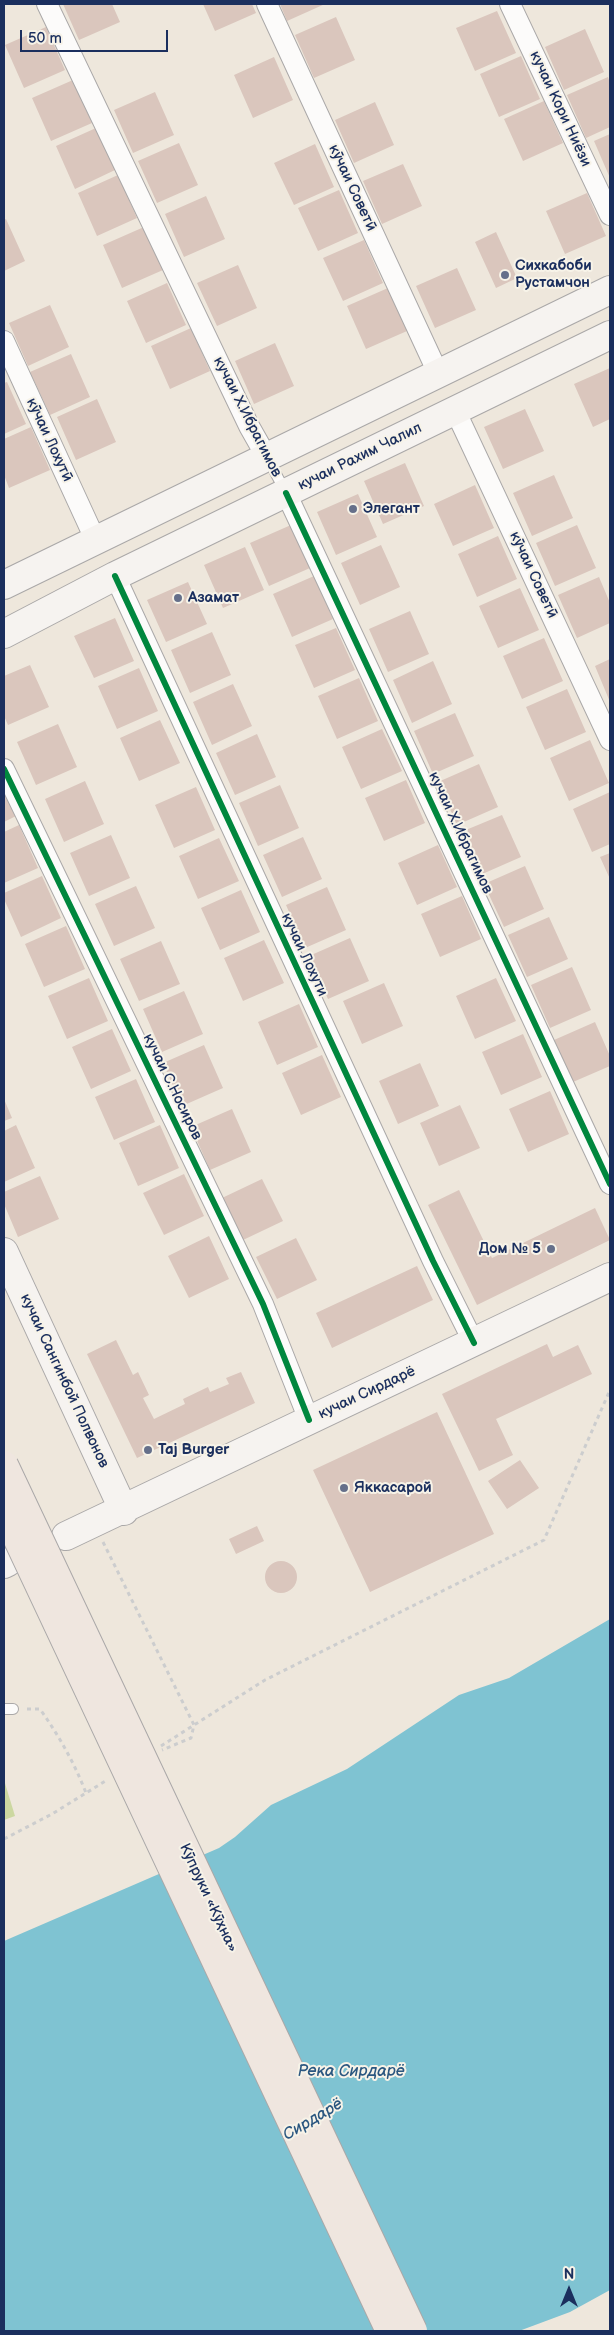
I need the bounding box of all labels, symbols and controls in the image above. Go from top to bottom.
scale bar [22,20,170,52]
text: 50 m [28,29,62,48]
street label: кучаи Кори Ниёзи [525,48,595,170]
street label: кӯчаи Советӣ [324,142,380,234]
place label: Сихкабоби Рустамчон [515,257,592,292]
marker: Сихкабоби Рустамчон [499,269,511,281]
street label: кучаи Х.Ибрагимов [209,354,285,480]
street label: кӯчаи Лохутӣ [22,395,76,485]
street label: кучаи Рахим Чалил [295,419,425,495]
place label: Элегант [363,500,420,518]
marker: Элегант [347,503,359,515]
street label: кӯчаи Советӣ [505,529,561,621]
place label: Азамат [188,589,239,607]
marker: Азамат [172,592,184,604]
street label: кучаи Х.Ибрагимов [424,769,496,897]
street label: кучаи Лохути [277,910,331,1000]
street label: кучаи С.Носиров [139,1031,205,1143]
place label: Дом № 5 [479,1240,541,1258]
marker: Дом № 5 [545,1243,557,1255]
street label: кучаи Сангинбой Полвонов [16,1291,112,1471]
street label: кучаи Сирдарё [316,1363,418,1423]
place label: Taj Burger [158,1441,229,1459]
marker: Taj Burger [142,1444,154,1456]
place label: Яккасарой [354,1479,432,1497]
marker: Яккасарой [338,1482,350,1494]
street label: Кӯпруки «Кӯҳна» [175,1841,241,1955]
water label: Река Сирдарё [297,2062,405,2082]
water label: Сирдарё [280,2095,346,2145]
north arrow [544,2265,594,2315]
text: N [564,2266,574,2283]

